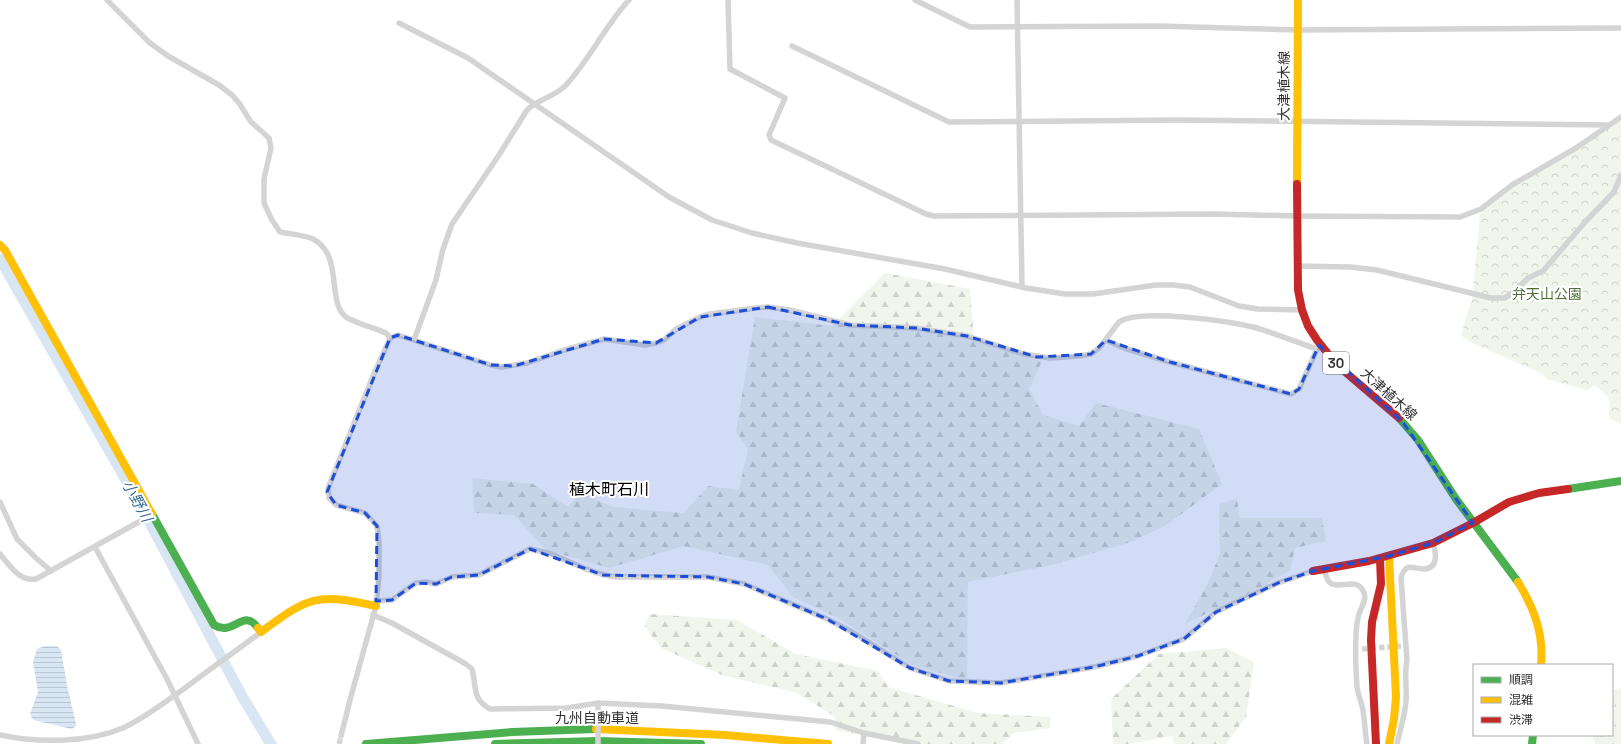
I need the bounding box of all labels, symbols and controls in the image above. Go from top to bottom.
street label: 大津植木線 [1275,51,1293,121]
park label: 弁天山公園 [1512,285,1582,303]
road number: 30 [1323,352,1349,374]
street label: 大津植木線 [1357,364,1421,424]
water label: 小野川 [118,476,158,527]
district label: 植木町石川 [569,479,649,500]
legend [1473,664,1613,736]
text: 順調 [1509,672,1533,688]
text: 混雑 [1509,692,1533,708]
street label: 九州自動車道 [555,709,639,727]
text: 渋滞 [1509,712,1533,728]

